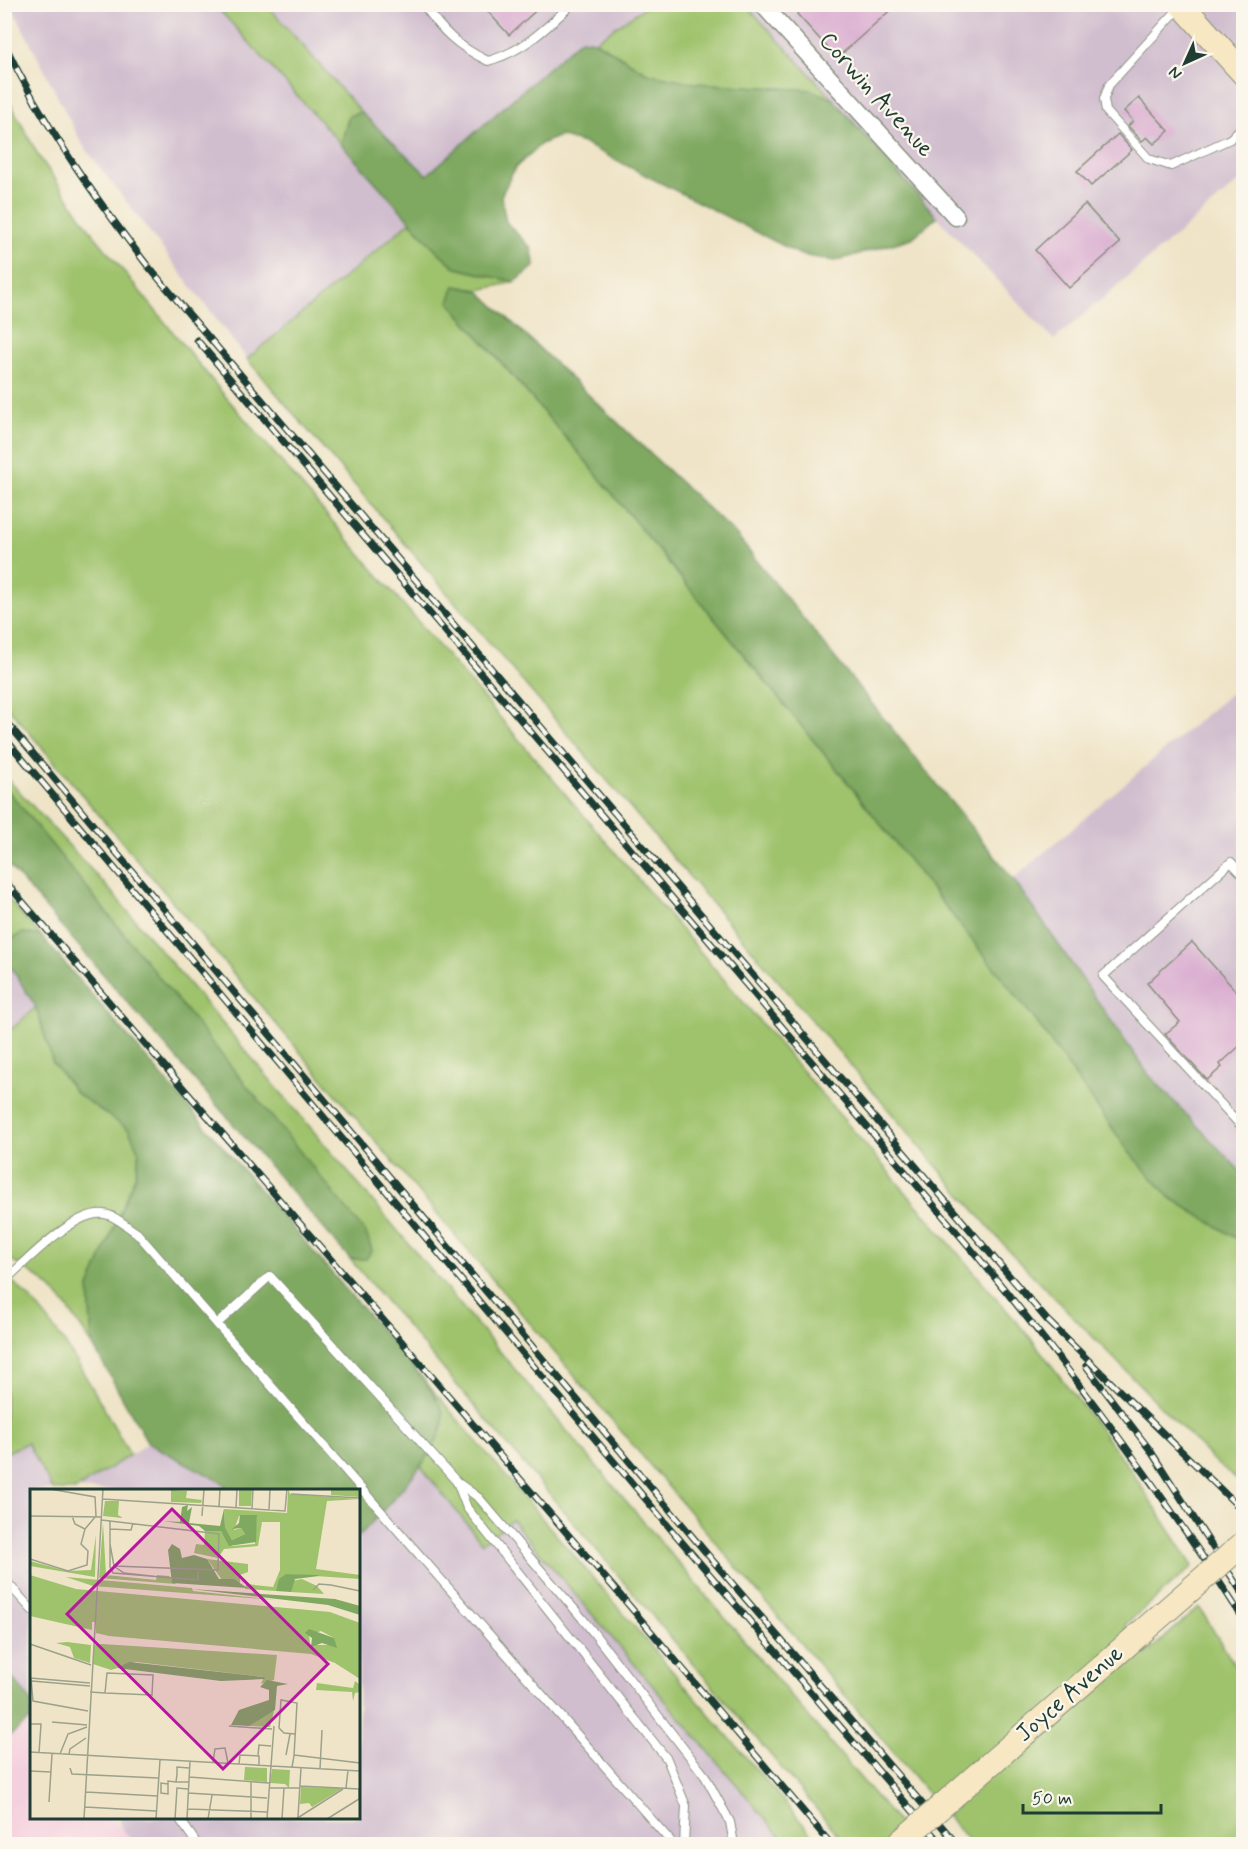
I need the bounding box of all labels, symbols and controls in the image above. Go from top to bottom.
street label: Corwin Avenue [811,26,941,164]
north arrow [1155,33,1215,93]
text: N [1164,61,1187,84]
inset map [30,1489,360,1819]
street label: Joyce Avenue [1010,1639,1130,1749]
scale bar [1023,1777,1161,1815]
text: 50 m [1032,1787,1072,1811]

